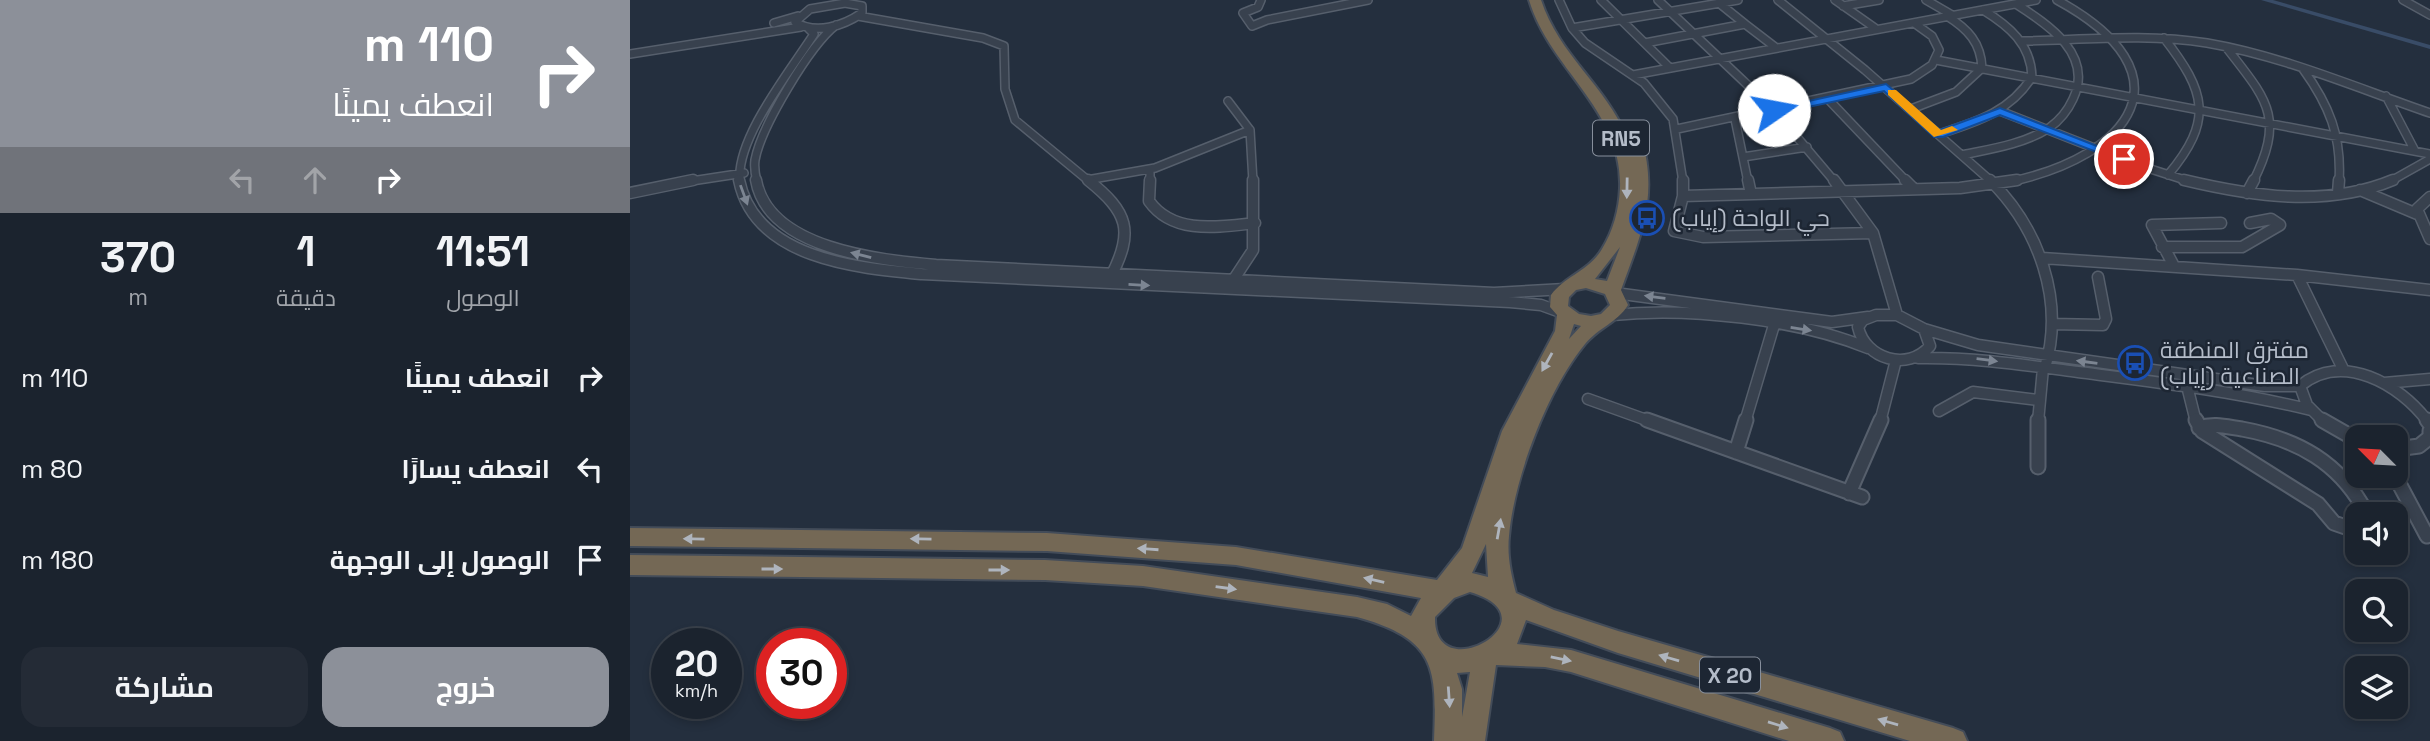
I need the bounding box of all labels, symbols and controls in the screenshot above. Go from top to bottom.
text: 110 m [364,13,494,75]
icon: right [518,28,609,119]
position arrow [1737,73,1811,147]
text: انعطف يمينًا [332,85,494,125]
road number: RN5 [1593,120,1649,156]
pin [2094,129,2154,189]
icon: arrive [2105,140,2143,178]
icon: left [223,161,261,199]
icon: ahead [296,161,334,199]
icon: right [369,161,407,199]
one-way arrow [1622,177,1633,199]
one-way arrow [739,184,750,205]
bus stop icon: حي الواحة (إياب) [1628,199,1666,237]
place label: حي الواحة (إياب) [1672,203,1830,236]
text: 1 [296,225,315,278]
text: 11:51 [436,225,530,278]
text: 370 [100,231,176,284]
one-way arrow [850,249,872,260]
one-way arrow [1129,280,1151,291]
text: m [128,282,148,312]
text: دقيقة [276,283,336,313]
text: الوصول [446,283,520,313]
one-way arrow [1644,292,1666,303]
one-way arrow [1791,324,1813,335]
place label: مفترق المنطقة الصناعية (إياب) [2160,335,2309,391]
bus stop icon: مفترق المنطقة الصناعية (إياب) [2116,344,2154,382]
one-way arrow [1541,352,1553,372]
one-way arrow [1976,355,1998,366]
one-way arrow [2075,356,2097,367]
icon: right [571,359,609,397]
text: 110 m [21,361,88,395]
text: انعطف يمينًا [405,361,550,395]
north arrow [2345,425,2408,488]
map controls [2345,425,2408,719]
icon: left [571,450,609,488]
text: 80 m [21,452,83,486]
text: انعطف يسارًا [402,452,550,486]
button: sound [2345,502,2408,565]
one-way arrow [1494,518,1505,540]
one-way arrow [910,533,932,545]
one-way arrow [682,534,704,545]
icon: arrive [571,541,609,579]
text: 180 m [21,543,94,577]
text: الوصول إلى الوجهة [330,543,550,577]
one-way arrow [1137,543,1159,554]
one-way arrow [761,563,783,575]
one-way arrow [988,564,1010,576]
one-way arrow [1362,574,1384,585]
button: search [2345,579,2408,642]
one-way arrow [1215,582,1237,593]
speed limit sign: 30 [756,628,847,719]
text: 20 [675,642,718,686]
button: مشاركة [21,647,308,727]
button: خروج [322,647,609,727]
one-way arrow [1659,652,1680,662]
one-way arrow [1550,654,1572,665]
button: layers [2345,656,2408,719]
road number: X 20 [1700,658,1760,692]
text: km/h [675,679,718,702]
one-way arrow [1444,686,1455,708]
one-way arrow [1877,716,1898,726]
one-way arrow [1768,720,1789,731]

